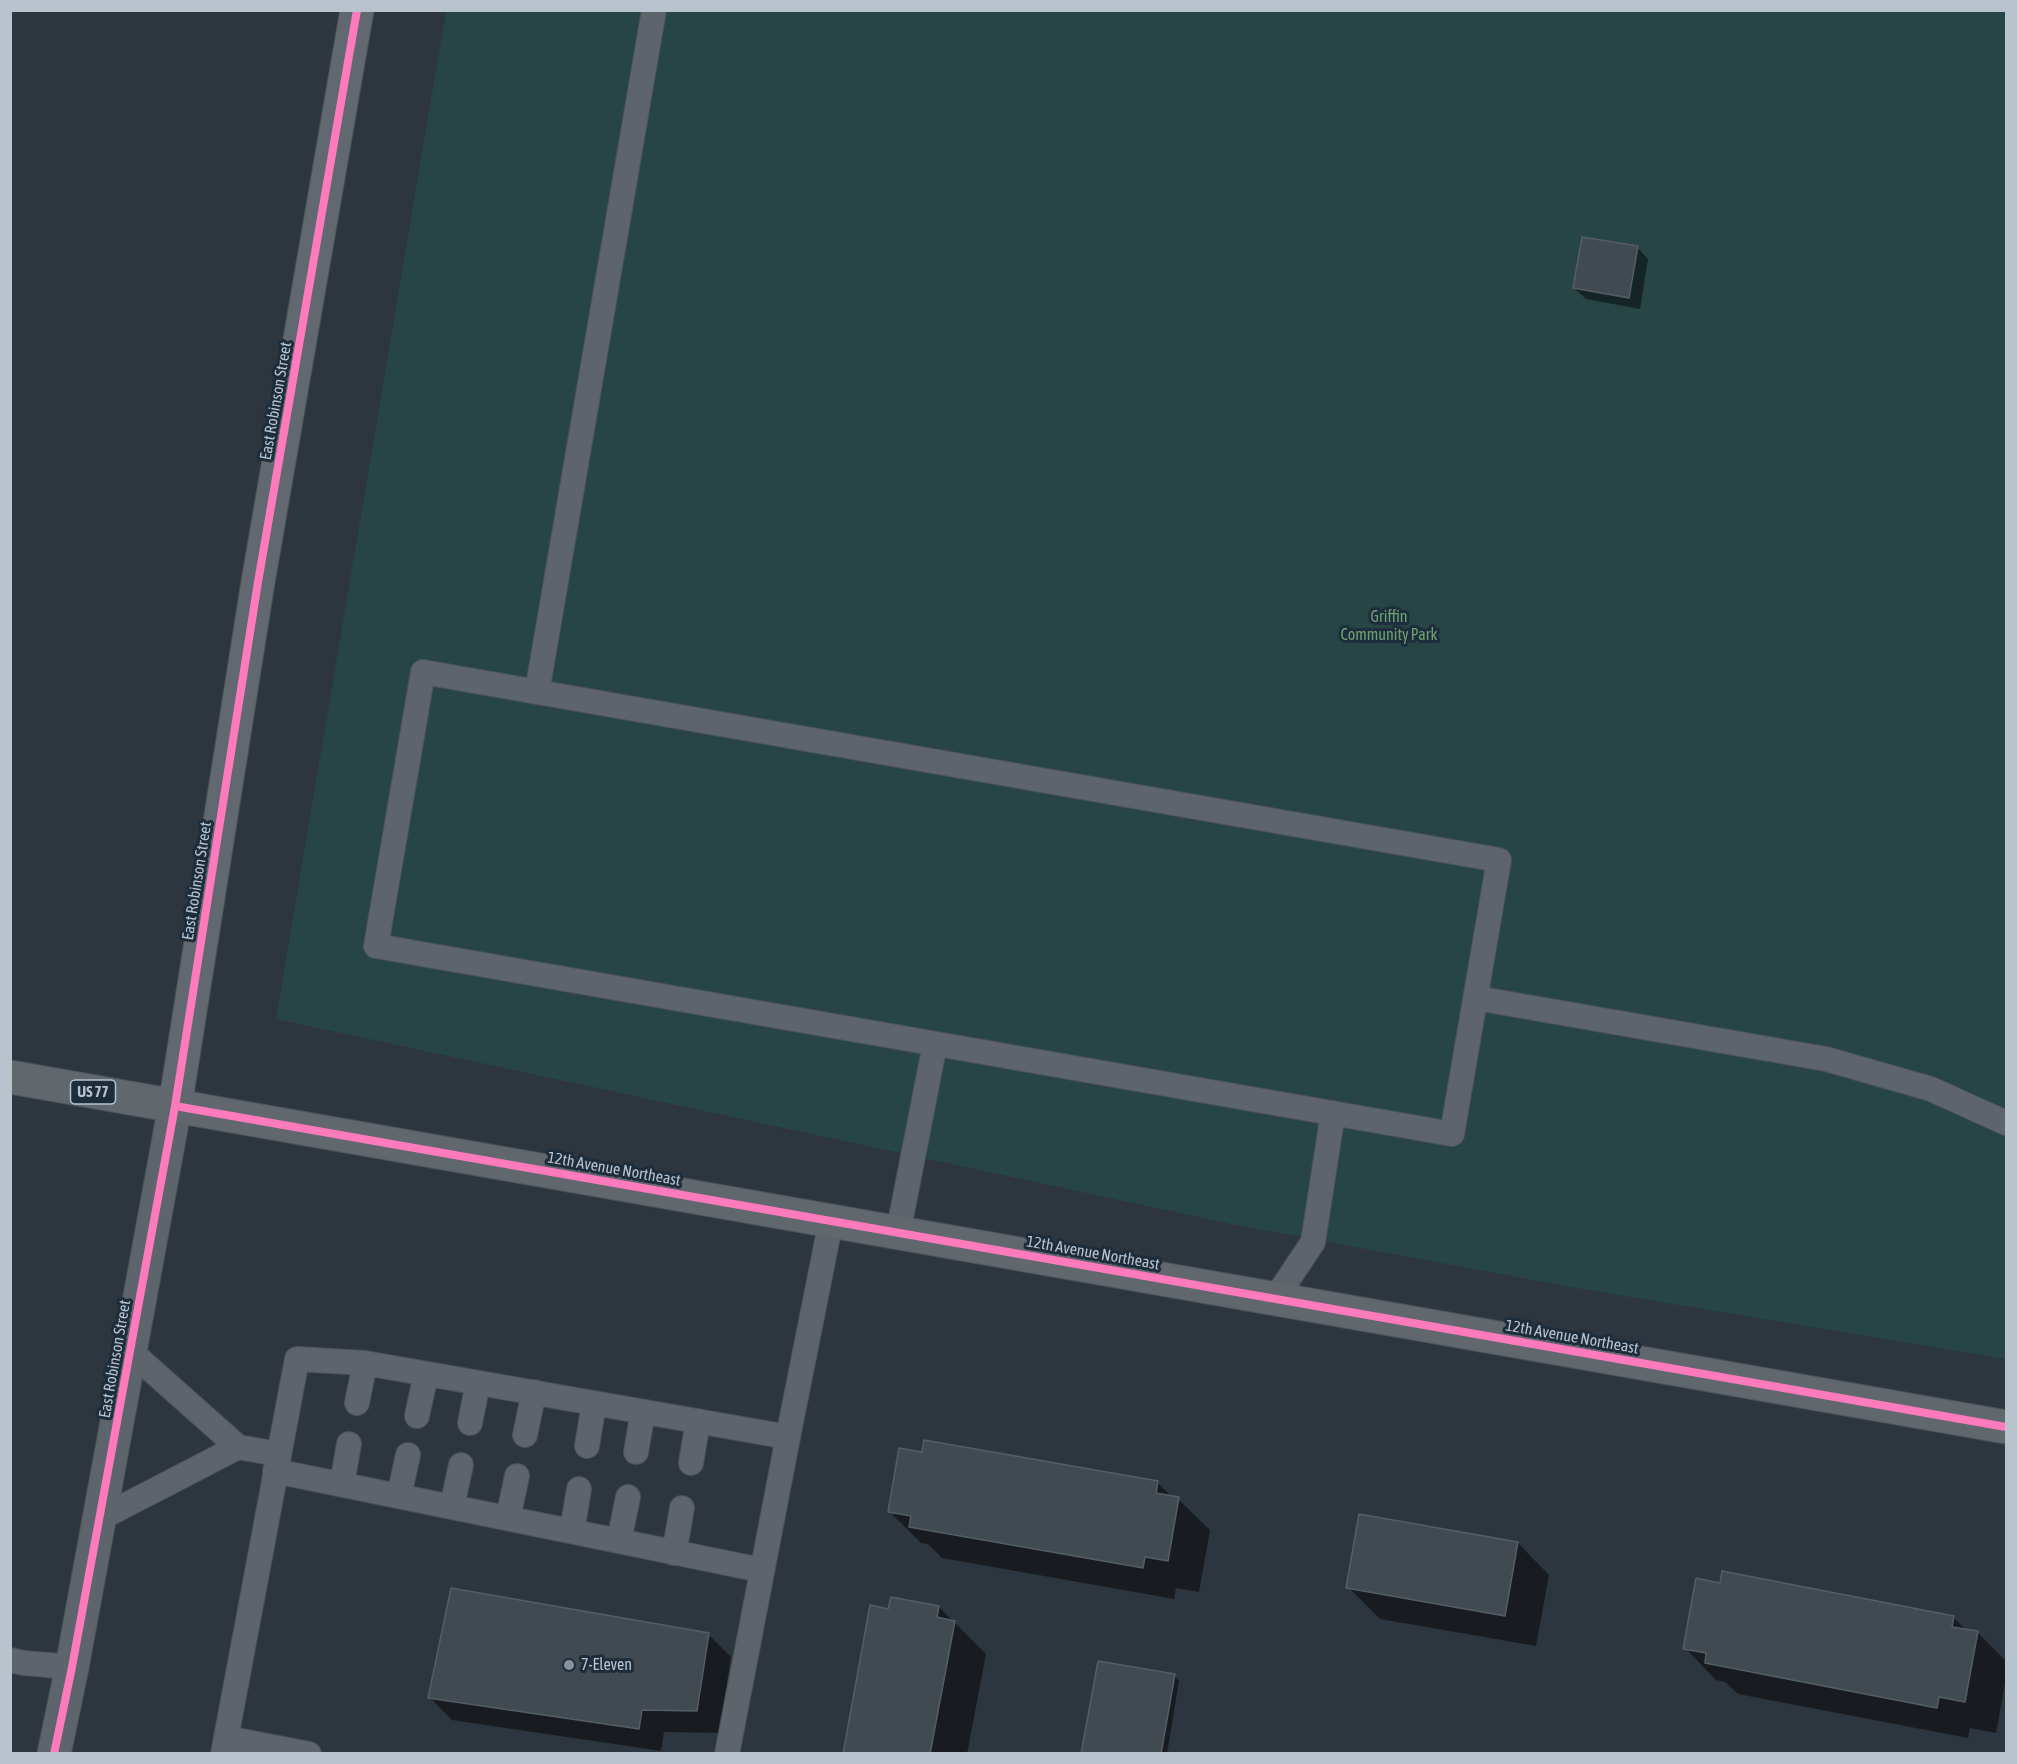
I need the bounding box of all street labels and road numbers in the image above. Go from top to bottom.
street label: East Robinson Street [256,341,296,461]
street label: East Robinson Street [178,820,216,942]
road number: US 77 [70,1080,116,1104]
street label: 12th Avenue Northeast [546,1148,682,1190]
street label: 12th Avenue Northeast [1025,1232,1161,1274]
street label: East Robinson Street [95,1299,135,1419]
street label: 12th Avenue Northeast [1504,1316,1640,1358]

